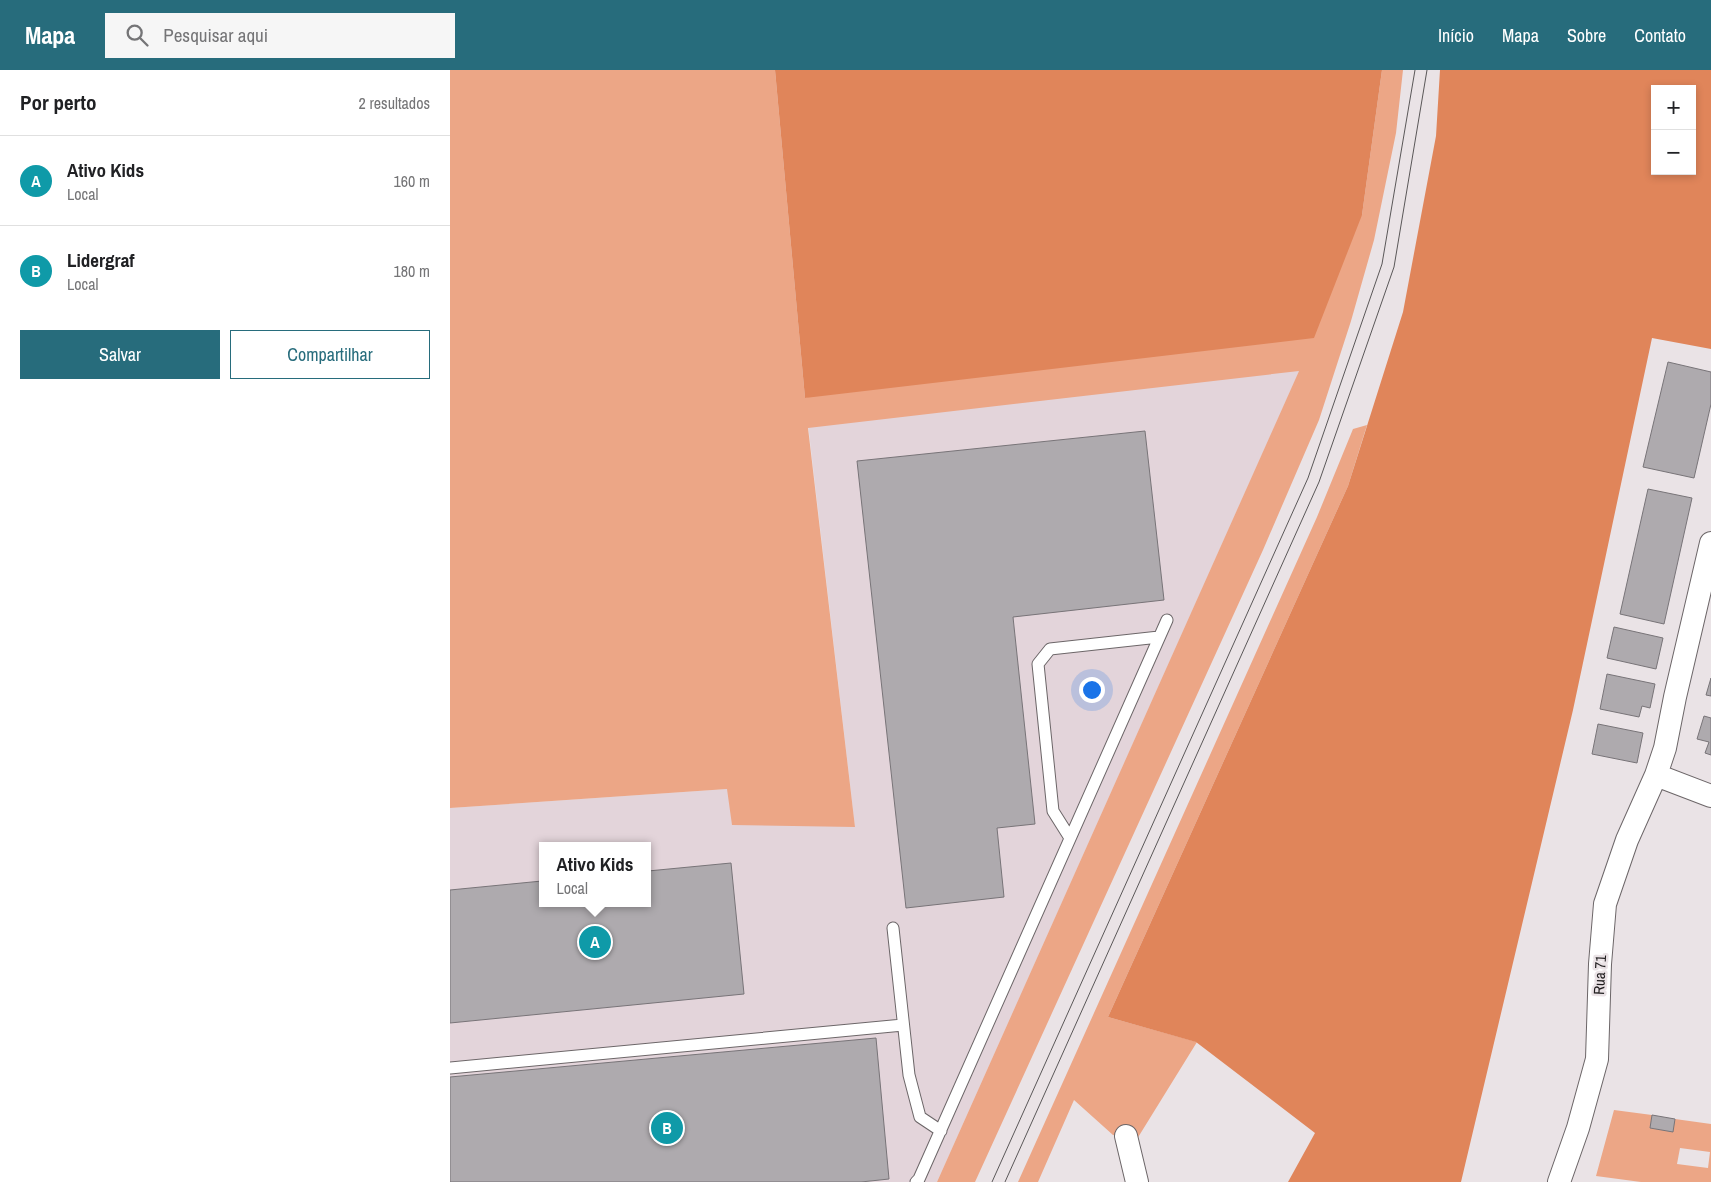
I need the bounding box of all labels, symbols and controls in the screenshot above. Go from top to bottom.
search box [105,13,455,58]
text: Mapa [25,19,75,51]
icon: search [123,21,151,49]
text: Pesquisar aqui [163,22,268,48]
text: Início [1438,23,1474,48]
text: Mapa [1502,23,1539,48]
text: Sobre [1567,23,1606,48]
text: Contato [1634,23,1686,48]
map controls [1651,85,1696,175]
button: + [1651,85,1696,130]
text: Por perto [20,88,97,117]
text: 2 resultados [359,92,430,114]
button: − [1651,130,1696,175]
text: Ativo Kids [67,157,144,183]
text: A [31,170,41,192]
text: 160 m [394,170,430,192]
text: Local [67,183,98,205]
text: Lidergraf [67,247,135,273]
text: B [31,260,41,282]
text: 180 m [394,260,430,282]
text: Local [67,273,98,295]
button: Salvar [20,330,220,379]
button: Compartilhar [230,330,430,379]
your location [1079,677,1105,703]
popup [539,842,651,907]
text: Ativo Kids [556,851,634,877]
text: Local [556,877,588,899]
pin: A [579,923,611,961]
street label: Rua 71 [1588,954,1611,995]
pin: B [651,1109,683,1147]

